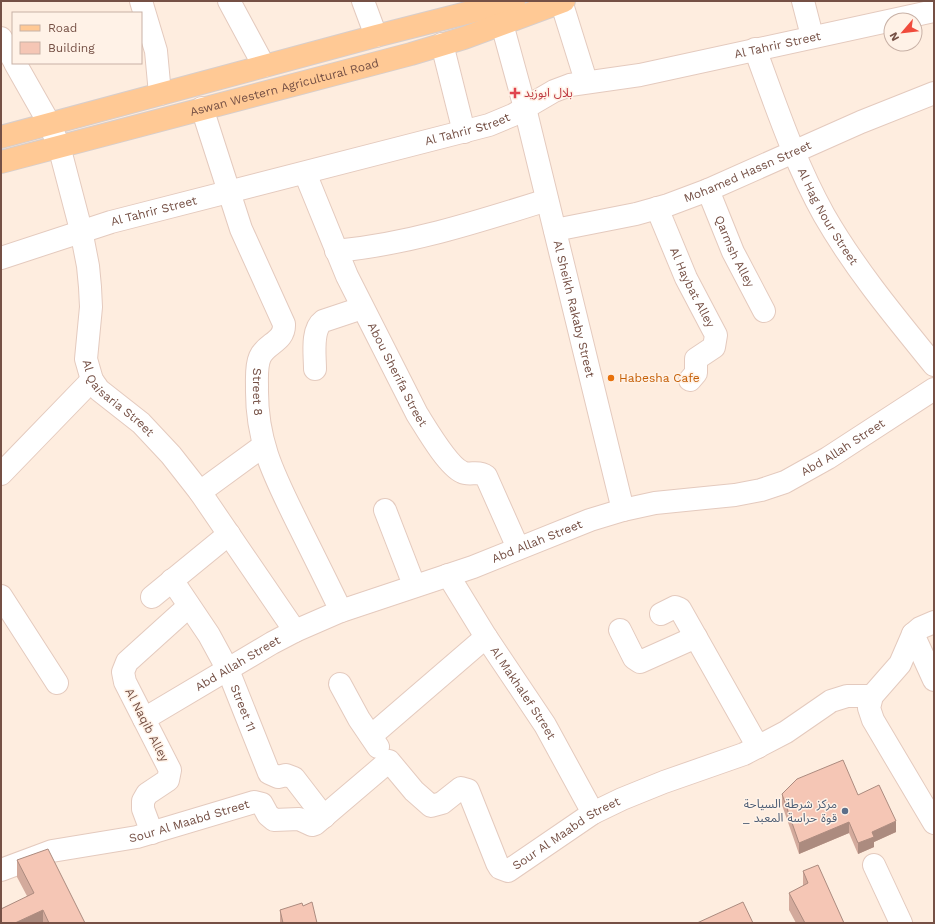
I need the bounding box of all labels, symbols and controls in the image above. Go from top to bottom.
legend [12,12,142,64]
north arrow [883,12,923,52]
text: Road [48,21,77,35]
street label: Al Tahrir Street [733,29,822,61]
text: N [887,30,902,43]
text: Building [48,41,95,55]
street label: Aswan Western Agricultural Road [188,56,380,119]
place label: بلال ابوزيد [524,86,573,100]
marker: بلال ابوزيد [509,87,521,99]
street label: Al Tahrir Street [423,110,512,148]
street label: Mohamed Hassn Street [682,138,813,205]
street label: Al Hag Nour Street [795,166,861,268]
street label: Al Tahrir Street [109,193,198,229]
street label: Qarmsh Alley [712,214,758,290]
street label: Al Sheikh Rakaby Street [551,239,597,379]
street label: Al Haybat Alley [667,245,718,331]
street label: Abou Sherifa Street [365,320,430,429]
street label: Al Qaisaria Street [80,358,157,439]
street label: Street 8 [250,368,265,416]
place label: Habesha Cafe [619,371,700,385]
marker: Habesha Cafe [606,373,616,383]
street label: Abd Allah Street [798,416,887,479]
street label: Abd Allah Street [490,517,584,566]
street label: Abd Allah Street [193,633,283,694]
street label: Al Makhalef Street [487,644,559,742]
street label: Street 11 [227,682,259,734]
street label: Al Naqib Alley [122,686,172,765]
street label: Sour Al Maabd Street [510,794,622,873]
street label: Sour Al Maabd Street [128,797,251,845]
place label: مركز شرطة السياحة _ قوة حراسة المعبد [743,797,837,825]
marker: مركز شرطة السياحة _ قوة حراسة المعبد [840,806,850,816]

